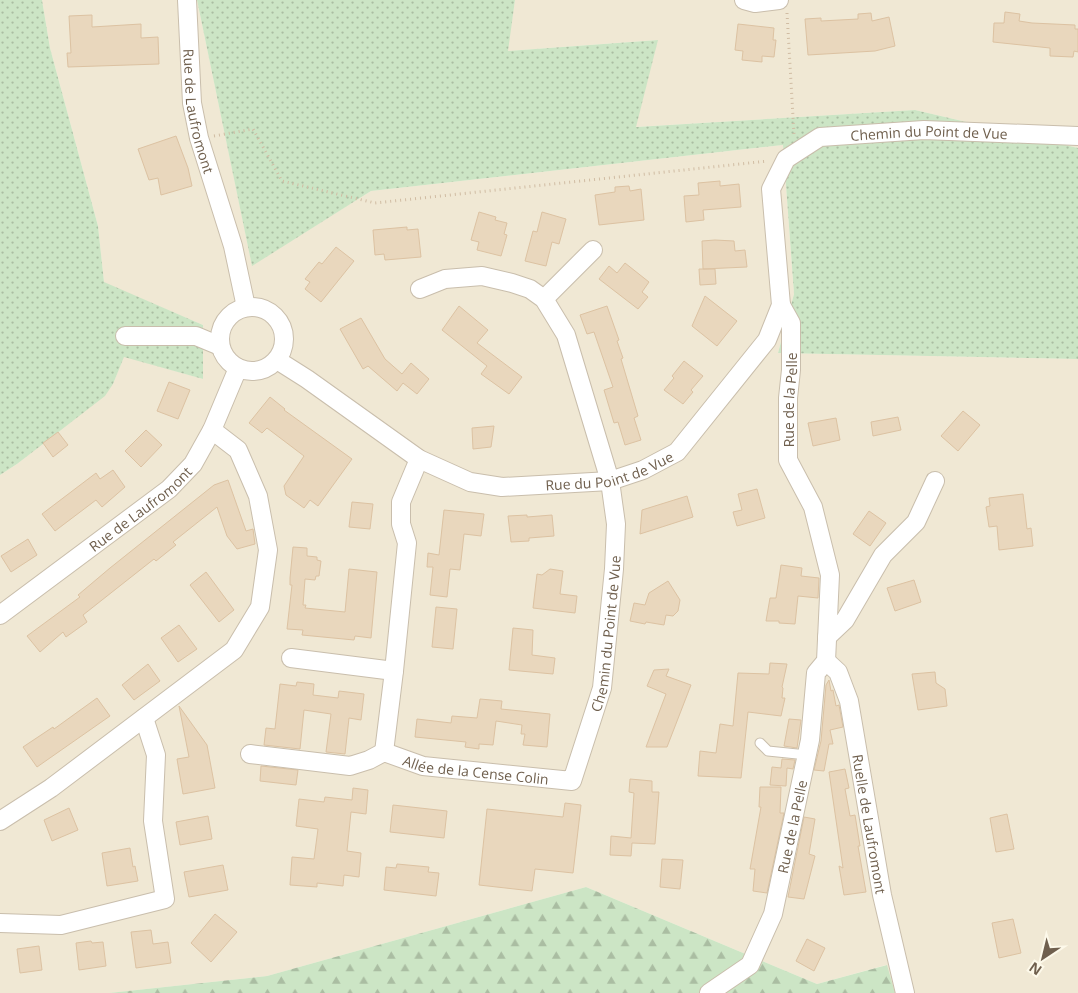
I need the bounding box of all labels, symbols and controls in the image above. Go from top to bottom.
street label: Rue de Laufromont [180,48,219,176]
street label: Chemin du Point de Vue [850,120,1008,144]
street label: Rue de la Pelle [779,352,801,447]
street label: Rue du Point de Vue [545,446,676,494]
street label: Rue de Laufromont [85,462,196,555]
street label: Chemin du Point de Vue [586,555,624,714]
street label: Allée de la Cense Colin [401,750,550,788]
street label: Ruelle de Laufromont [849,753,891,895]
street label: Rue de la Pelle [772,778,811,875]
north arrow [1018,933,1068,983]
text: N [1025,958,1045,980]

